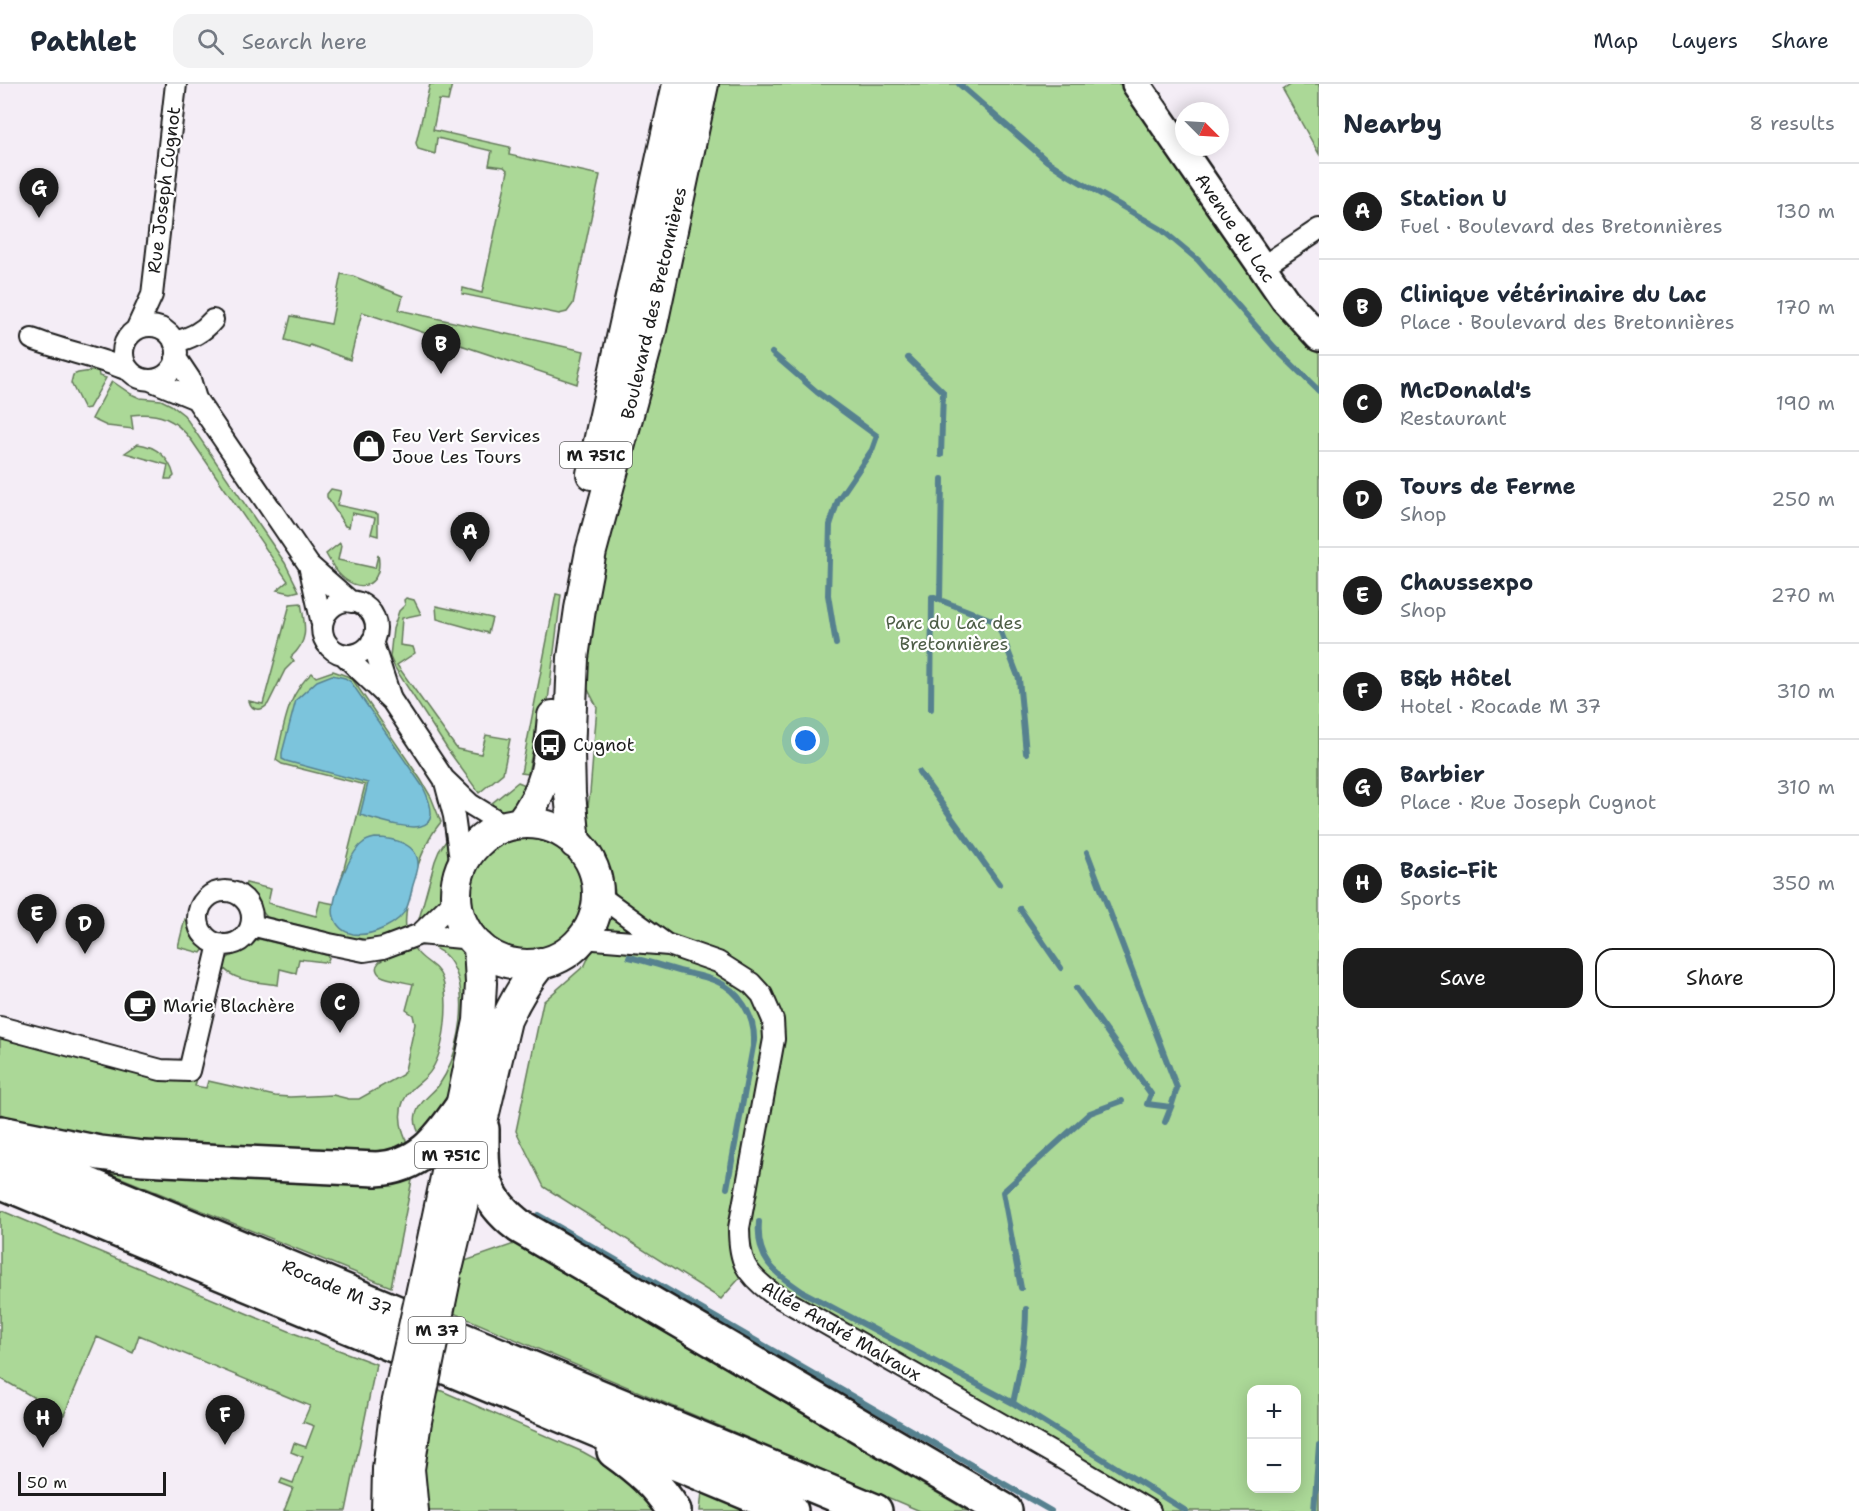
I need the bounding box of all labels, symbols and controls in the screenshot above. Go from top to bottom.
search box [173,14,593,68]
text: Pathlet [30,22,137,60]
icon: search [194,25,227,58]
text: Search here [242,27,367,56]
text: Map [1593,27,1638,55]
text: Layers [1671,27,1738,55]
text: Share [1771,27,1829,55]
north arrow [1175,102,1229,156]
street label: Rue Joseph Cugnot [142,105,186,275]
text: Nearby [1343,106,1442,141]
text: 8 results [1749,110,1835,136]
pin: G [20,168,58,218]
street label: Avenue du Lac [1190,169,1280,287]
street label: Boulevard des Bretonnières [616,184,692,422]
text: Station U [1400,184,1507,213]
text: A [1355,198,1370,224]
text: 130 m [1776,198,1835,224]
text: Fuel · Boulevard des Bretonnières [1400,213,1723,239]
text: Clinique vétérinaire du Lac [1400,280,1707,309]
text: B [1356,294,1369,320]
text: 170 m [1776,294,1835,320]
text: Place · Boulevard des Bretonnières [1400,309,1735,335]
pin: B [422,324,460,374]
text: McDonald's [1400,376,1531,405]
text: C [1356,390,1369,416]
text: 190 m [1776,390,1835,416]
text: Restaurant [1400,405,1507,431]
place label: Feu Vert Services Joue Les Tours [392,424,540,469]
shop icon: Feu Vert Services Joue Les Tours [351,428,387,464]
road number: M 751C [560,442,632,468]
text: Tours de Ferme [1400,472,1576,501]
text: D [1355,486,1370,512]
text: 250 m [1771,486,1835,512]
text: Shop [1400,501,1447,527]
pin: A [450,512,490,562]
text: Chaussexpo [1400,568,1533,597]
text: E [1356,582,1369,608]
text: 270 m [1771,582,1835,608]
text: Shop [1400,597,1447,623]
park label: Parc du Lac des Bretonnières [886,611,1022,656]
text: B&b Hôtel [1400,664,1511,693]
text: F [1357,678,1368,704]
text: 310 m [1776,678,1835,704]
text: Hotel · Rocade M 37 [1400,693,1601,719]
your location [791,726,820,755]
bus stop icon: Cugnot [532,727,568,763]
place label: Cugnot [573,733,635,757]
text: Barbier [1400,760,1485,789]
text: G [1354,774,1371,800]
text: 310 m [1776,774,1835,800]
text: Place · Rue Joseph Cugnot [1400,789,1657,815]
text: Basic-Fit [1400,856,1498,885]
text: H [1355,870,1370,896]
text: 350 m [1771,870,1835,896]
text: Sports [1400,885,1461,911]
pin: E [18,894,57,944]
pin: D [66,904,104,954]
button: Save [1343,948,1583,1008]
button: Share [1595,948,1835,1008]
pin: C [320,984,360,1033]
cafe icon: Marie Blachère [122,988,158,1024]
place label: Marie Blachère [163,994,295,1018]
road number: M 751C [415,1142,487,1168]
street label: Rocade M 37 [278,1254,396,1322]
street label: Allée André Malraux [757,1275,925,1387]
road number: M 37 [408,1317,466,1343]
map controls [1247,1385,1301,1493]
button: + [1247,1385,1301,1439]
pin: F [206,1396,244,1445]
pin: H [24,1398,63,1448]
button: − [1247,1439,1301,1493]
scale bar [18,1469,166,1496]
text: 50 m [27,1472,67,1493]

